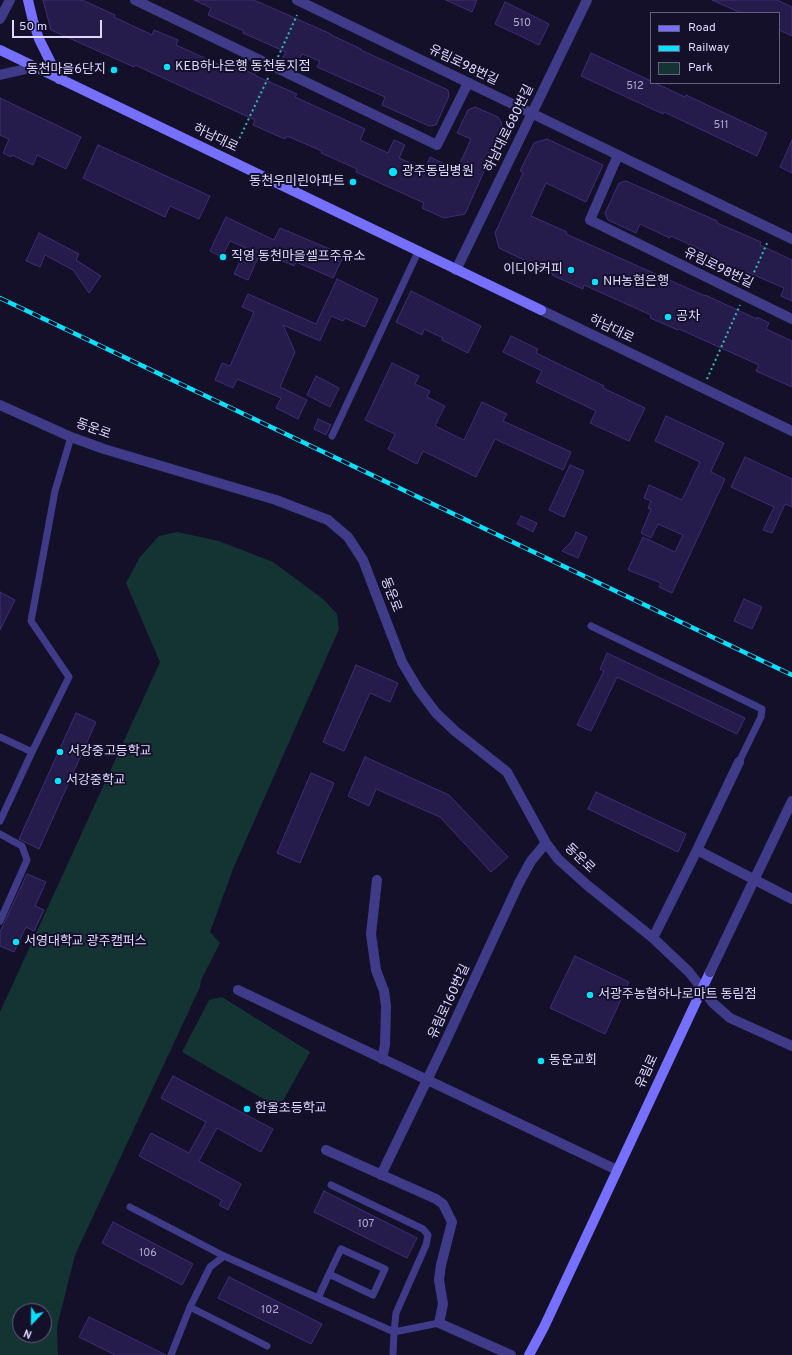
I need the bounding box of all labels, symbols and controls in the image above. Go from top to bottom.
scale bar [14,12,104,38]
legend [650,12,780,84]
house number: 510 [513,17,531,31]
text: 50 m [19,19,47,35]
text: Road [688,20,716,36]
text: Railway [688,40,729,56]
street label: 유림로98번길 [426,42,500,90]
place label: KEB하나은행 동천동지점 [175,59,310,75]
text: Park [688,60,713,76]
place label: 동천마을6단지 [26,62,106,78]
marker: KEB하나은행 동천동지점 [162,62,172,72]
marker: 동천마을6단지 [109,65,119,75]
house number: 512 [626,80,644,94]
street label: 하남대로680번길 [482,83,538,175]
house number: 511 [713,119,729,133]
street label: 하남대로 [190,122,240,156]
place label: 광주동림병원 [402,164,474,180]
marker: 광주동림병원 [387,166,399,178]
place label: 동천우미린아파트 [249,174,345,190]
marker: 동천우미린아파트 [348,177,358,187]
street label: 유림로98번길 [681,245,755,293]
place label: 직영 동천마을셀프주유소 [231,249,366,265]
marker: 직영 동천마을셀프주유소 [218,252,228,262]
place label: 이디야커피 [503,262,563,278]
marker: 이디야커피 [566,265,576,275]
place label: NH농협은행 [603,274,669,290]
marker: NH농협은행 [590,277,600,287]
place label: 공차 [676,309,700,325]
marker: 공차 [663,312,673,322]
street label: 하남대로 [586,313,636,347]
street label: 동운로 [73,417,113,443]
street label: 동운로 [376,575,404,615]
place label: 서강중고등학교 [68,744,152,760]
marker: 서강중고등학교 [55,747,65,757]
place label: 서강중학교 [66,773,126,789]
marker: 서강중학교 [53,776,63,786]
street label: 동운로 [561,841,597,877]
place label: 서영대학교 광주캠퍼스 [24,934,147,950]
marker: 서영대학교 광주캠퍼스 [11,937,21,947]
street label: 유림로160번길 [426,962,474,1042]
place label: 서광주농협하나로마트 동림점 [598,987,757,1003]
marker: 서광주농협하나로마트 동림점 [585,990,595,1000]
street label: 유림로 [633,1052,663,1092]
place label: 동운교회 [549,1053,597,1069]
marker: 동운교회 [536,1056,546,1066]
place label: 한울초등학교 [255,1101,327,1117]
marker: 한울초등학교 [242,1104,252,1114]
house number: 107 [358,1218,374,1232]
house number: 106 [139,1247,157,1261]
north arrow [12,1303,52,1343]
house number: 102 [261,1304,279,1318]
text: N [22,1325,34,1341]

